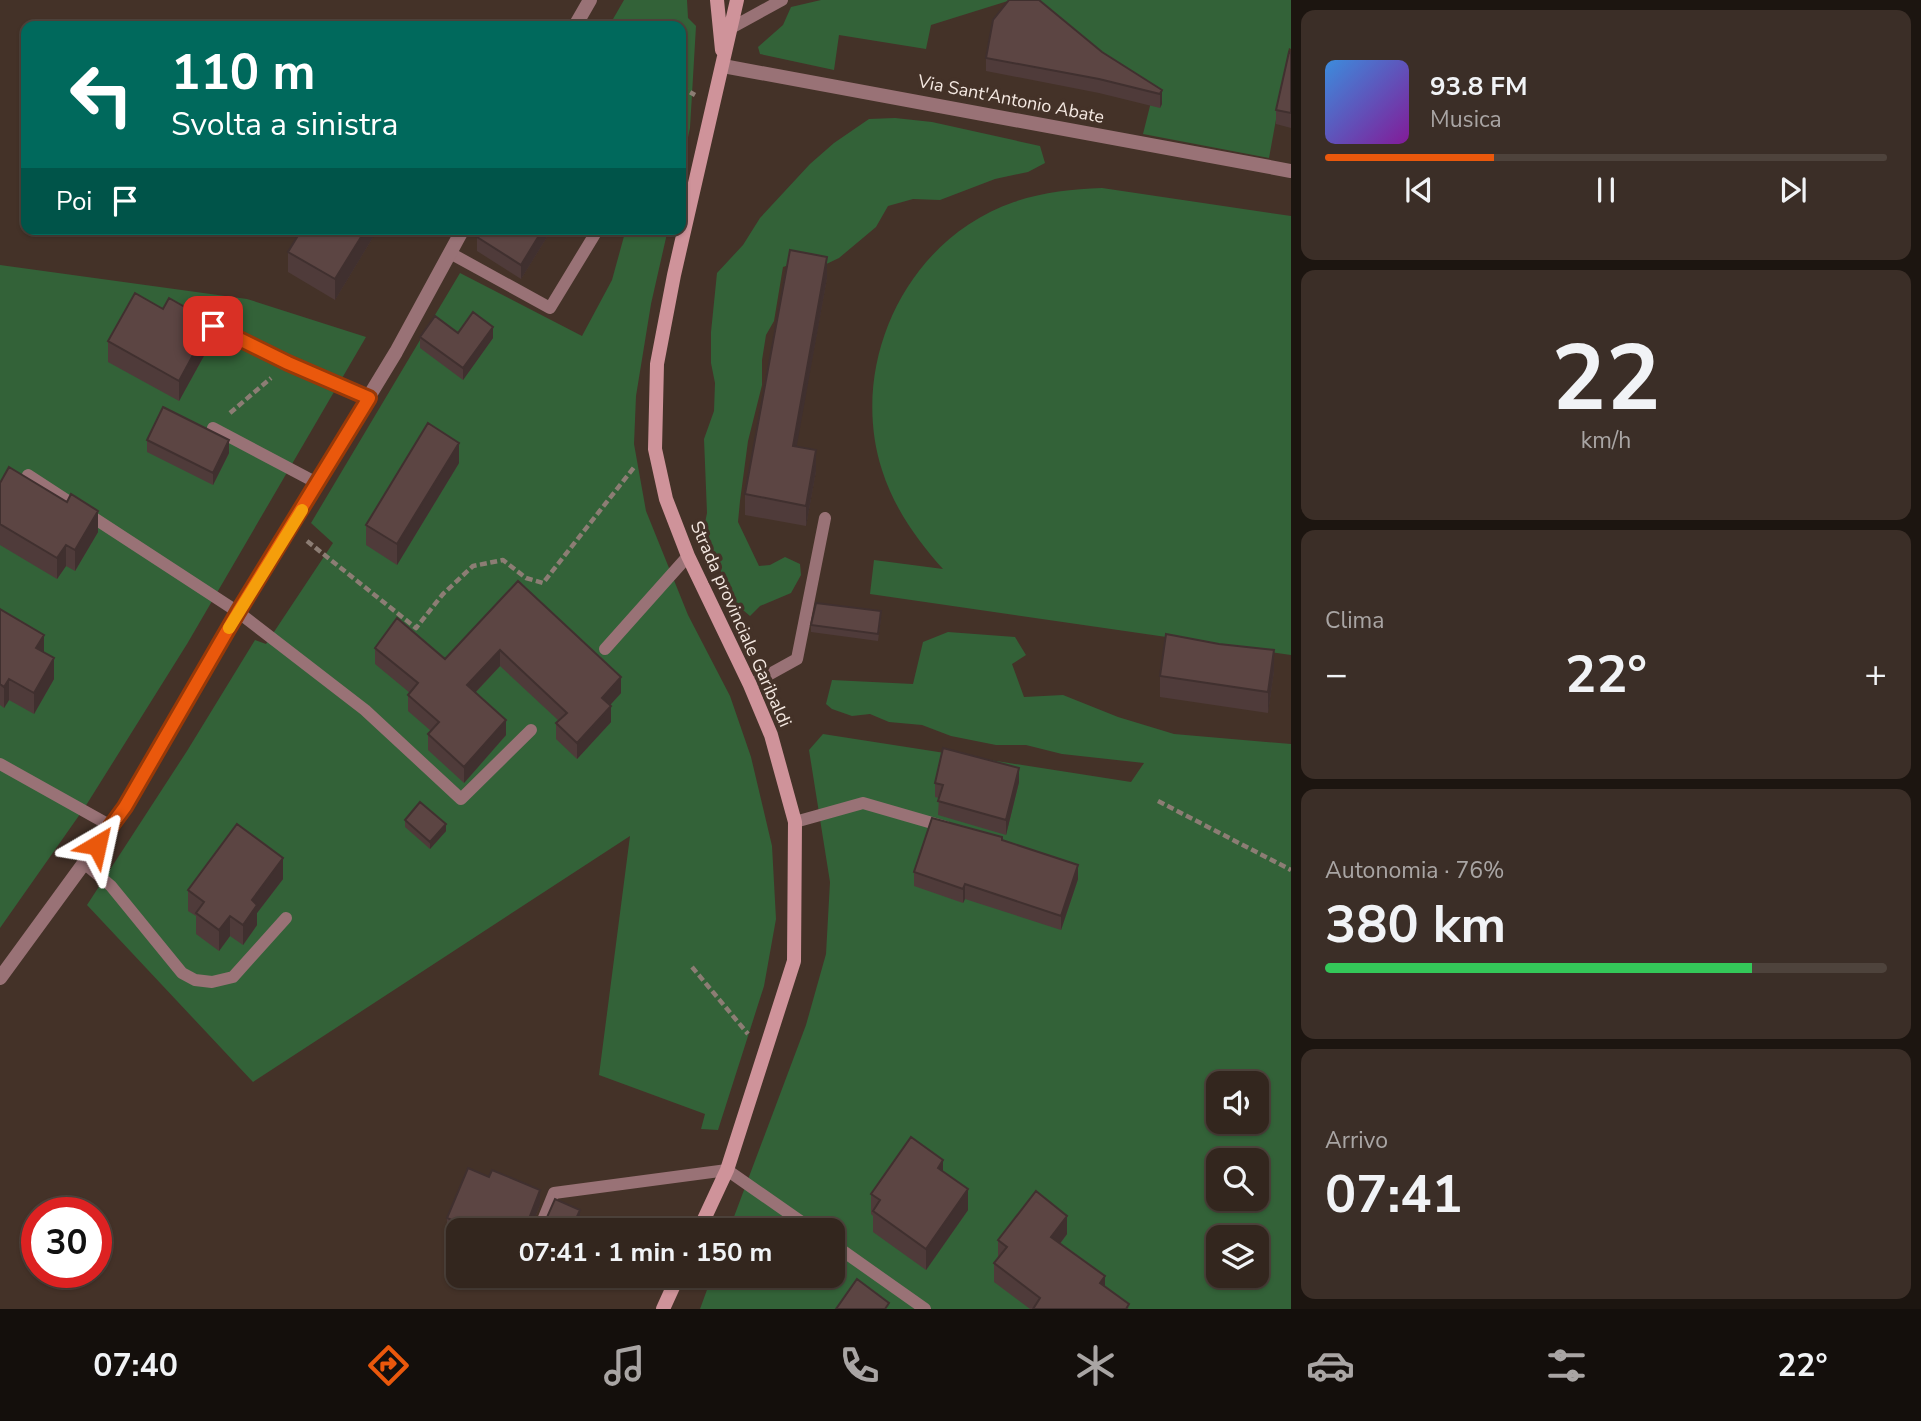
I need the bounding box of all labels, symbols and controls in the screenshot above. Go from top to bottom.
text: 110 m [171,39,315,106]
icon: left [56,49,147,140]
street label: Via Sant'Antonio Abate [915,69,1106,129]
text: 93.8 FM [1430,69,1527,104]
text: Svolta a sinistra [171,103,398,146]
text: Musica [1430,104,1502,135]
icon: previous [1400,171,1438,209]
icon: pause [1587,171,1625,209]
icon: next [1774,171,1812,209]
icon: arrive [106,182,144,220]
text: Poi [56,184,92,219]
pin [183,296,243,356]
icon: arrive [194,307,232,345]
text: 22 [1551,317,1661,441]
text: km/h [1581,425,1631,456]
street label: Strada provinciale Garibaldi [685,517,797,731]
text: Clima [1325,605,1385,636]
text: 22° [1565,639,1647,710]
text: − [1325,649,1348,700]
text: + [1864,649,1887,700]
position arrow [60,808,134,882]
text: Autonomia · 76% [1325,855,1505,886]
text: 380 km [1325,889,1506,960]
map controls [1206,1071,1269,1288]
button: sound [1206,1071,1269,1134]
text: Arrivo [1325,1125,1388,1156]
button: search [1206,1148,1269,1211]
text: 07:41 [1325,1159,1463,1230]
speed limit sign: 30 [21,1197,112,1288]
button: layers [1206,1225,1269,1288]
text: 07:41 · 1 min · 150 m [519,1235,772,1270]
icon: directions [364,1341,413,1390]
icon: music [600,1341,649,1390]
icon: phone [835,1341,884,1390]
icon: climate [1071,1341,1120,1390]
icon: car [1306,1341,1355,1390]
icon: filters [1542,1341,1591,1390]
text: 07:40 [93,1344,178,1387]
text: 22° [1777,1344,1828,1387]

